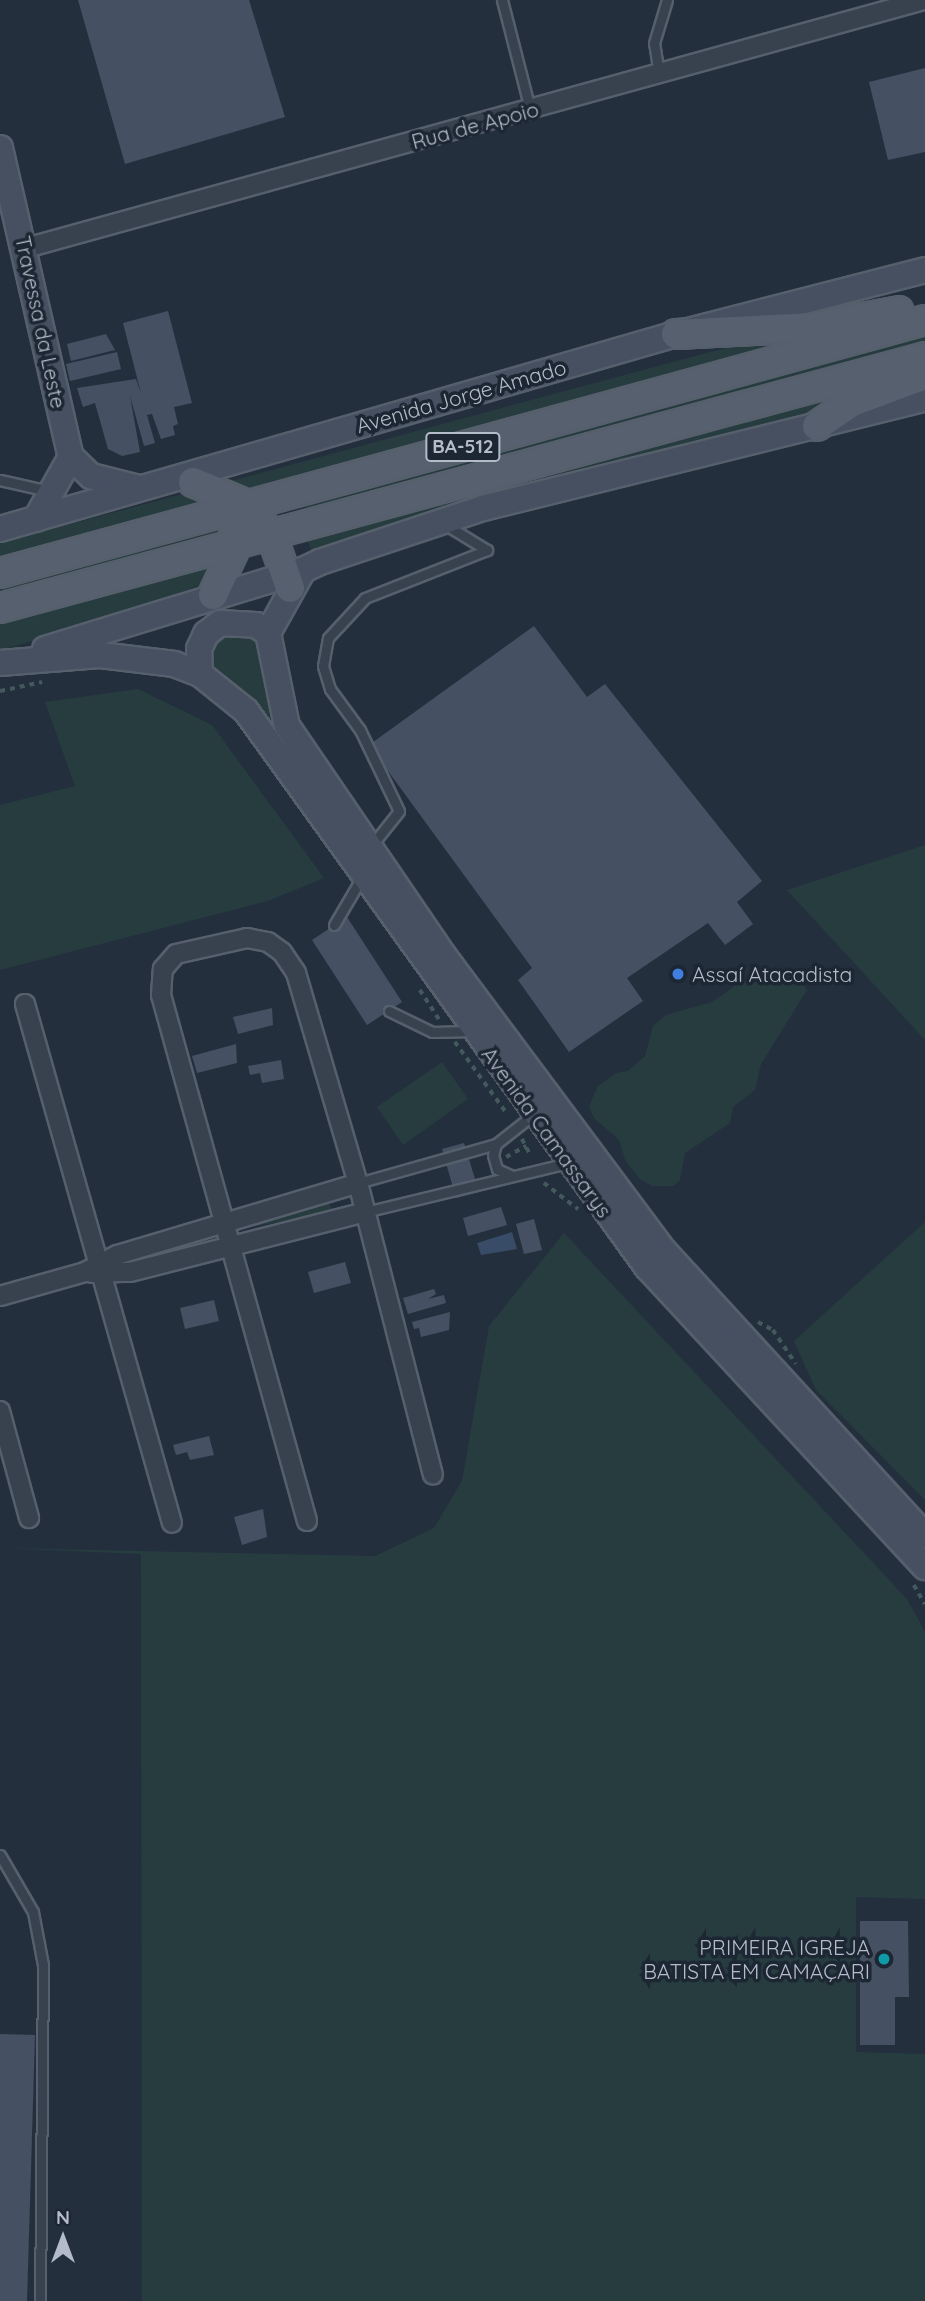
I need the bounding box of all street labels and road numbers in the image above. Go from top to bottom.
street label: Rua de Apoio [409,96,541,154]
street label: Travessa da Leste [10,233,72,411]
street label: Avenida Jorge Amado [353,354,569,438]
road number: BA-512 [424,432,502,462]
street label: Avenida Camassarys [477,1042,617,1222]

